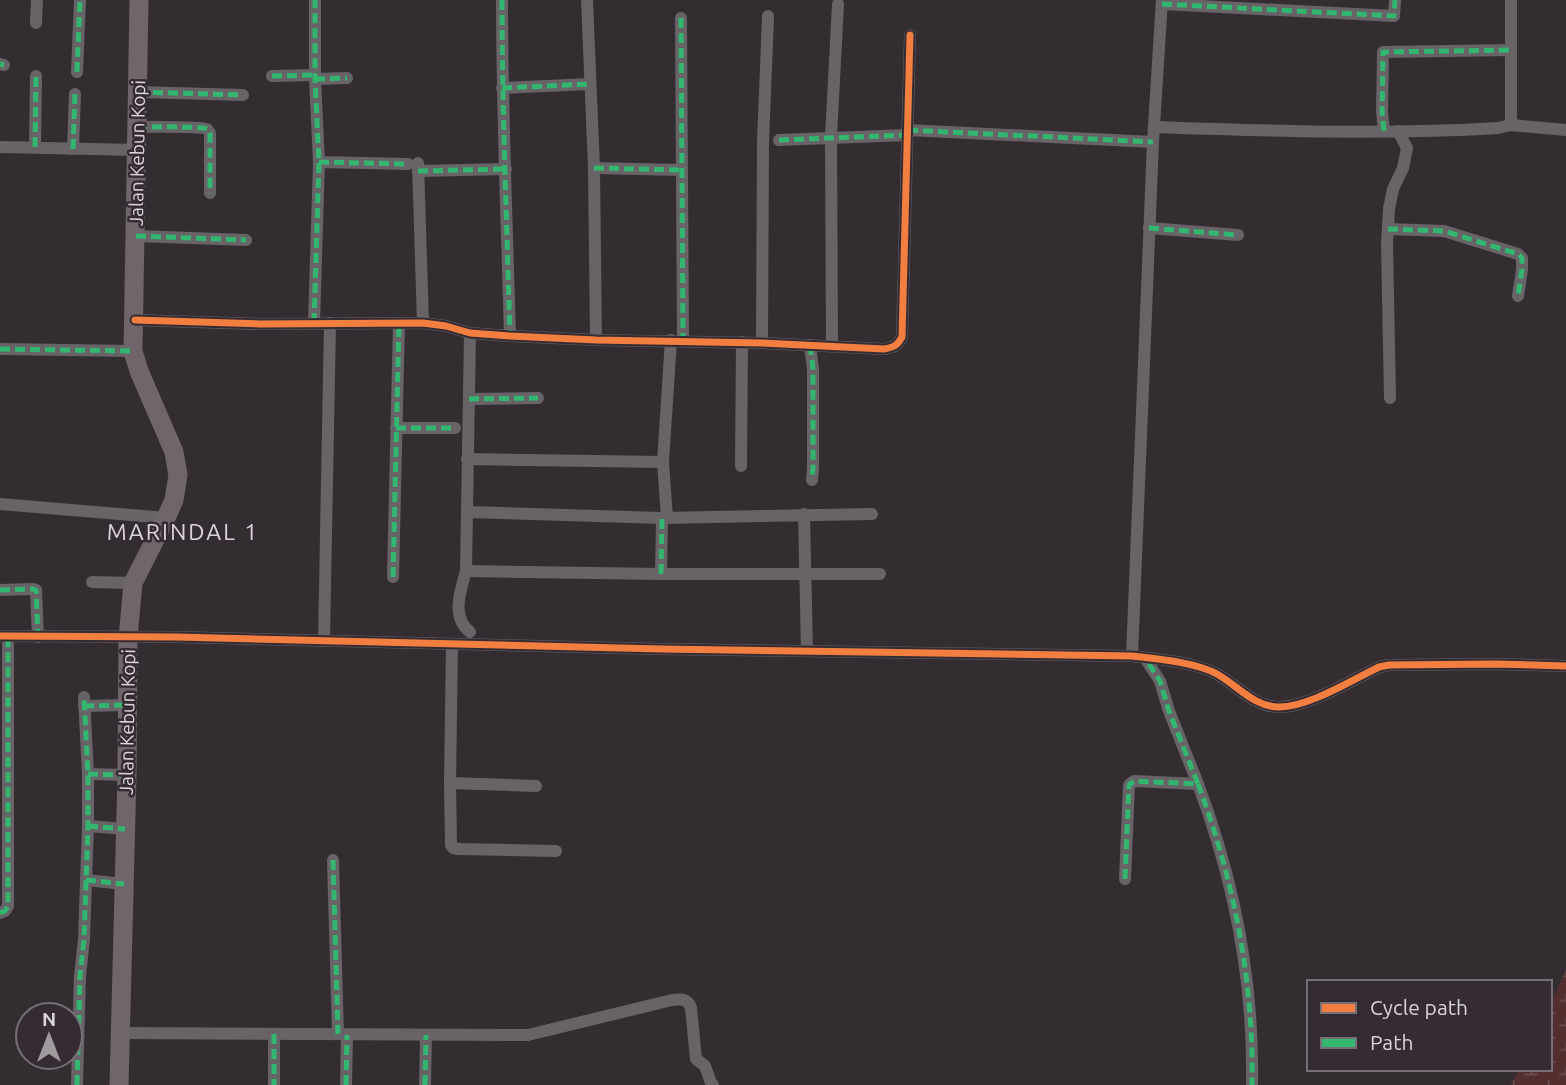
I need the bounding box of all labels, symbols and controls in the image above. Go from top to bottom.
street label: Jalan Kebun Kopi [125,80,149,226]
district label: MARINDAL 1 [107,519,259,544]
street label: Jalan Kebun Kopi [115,649,139,795]
legend [1307,980,1552,1071]
text: Cycle path [1370,995,1468,1019]
north arrow [14,1001,84,1071]
text: N [42,1008,56,1030]
text: Path [1370,1030,1413,1054]

